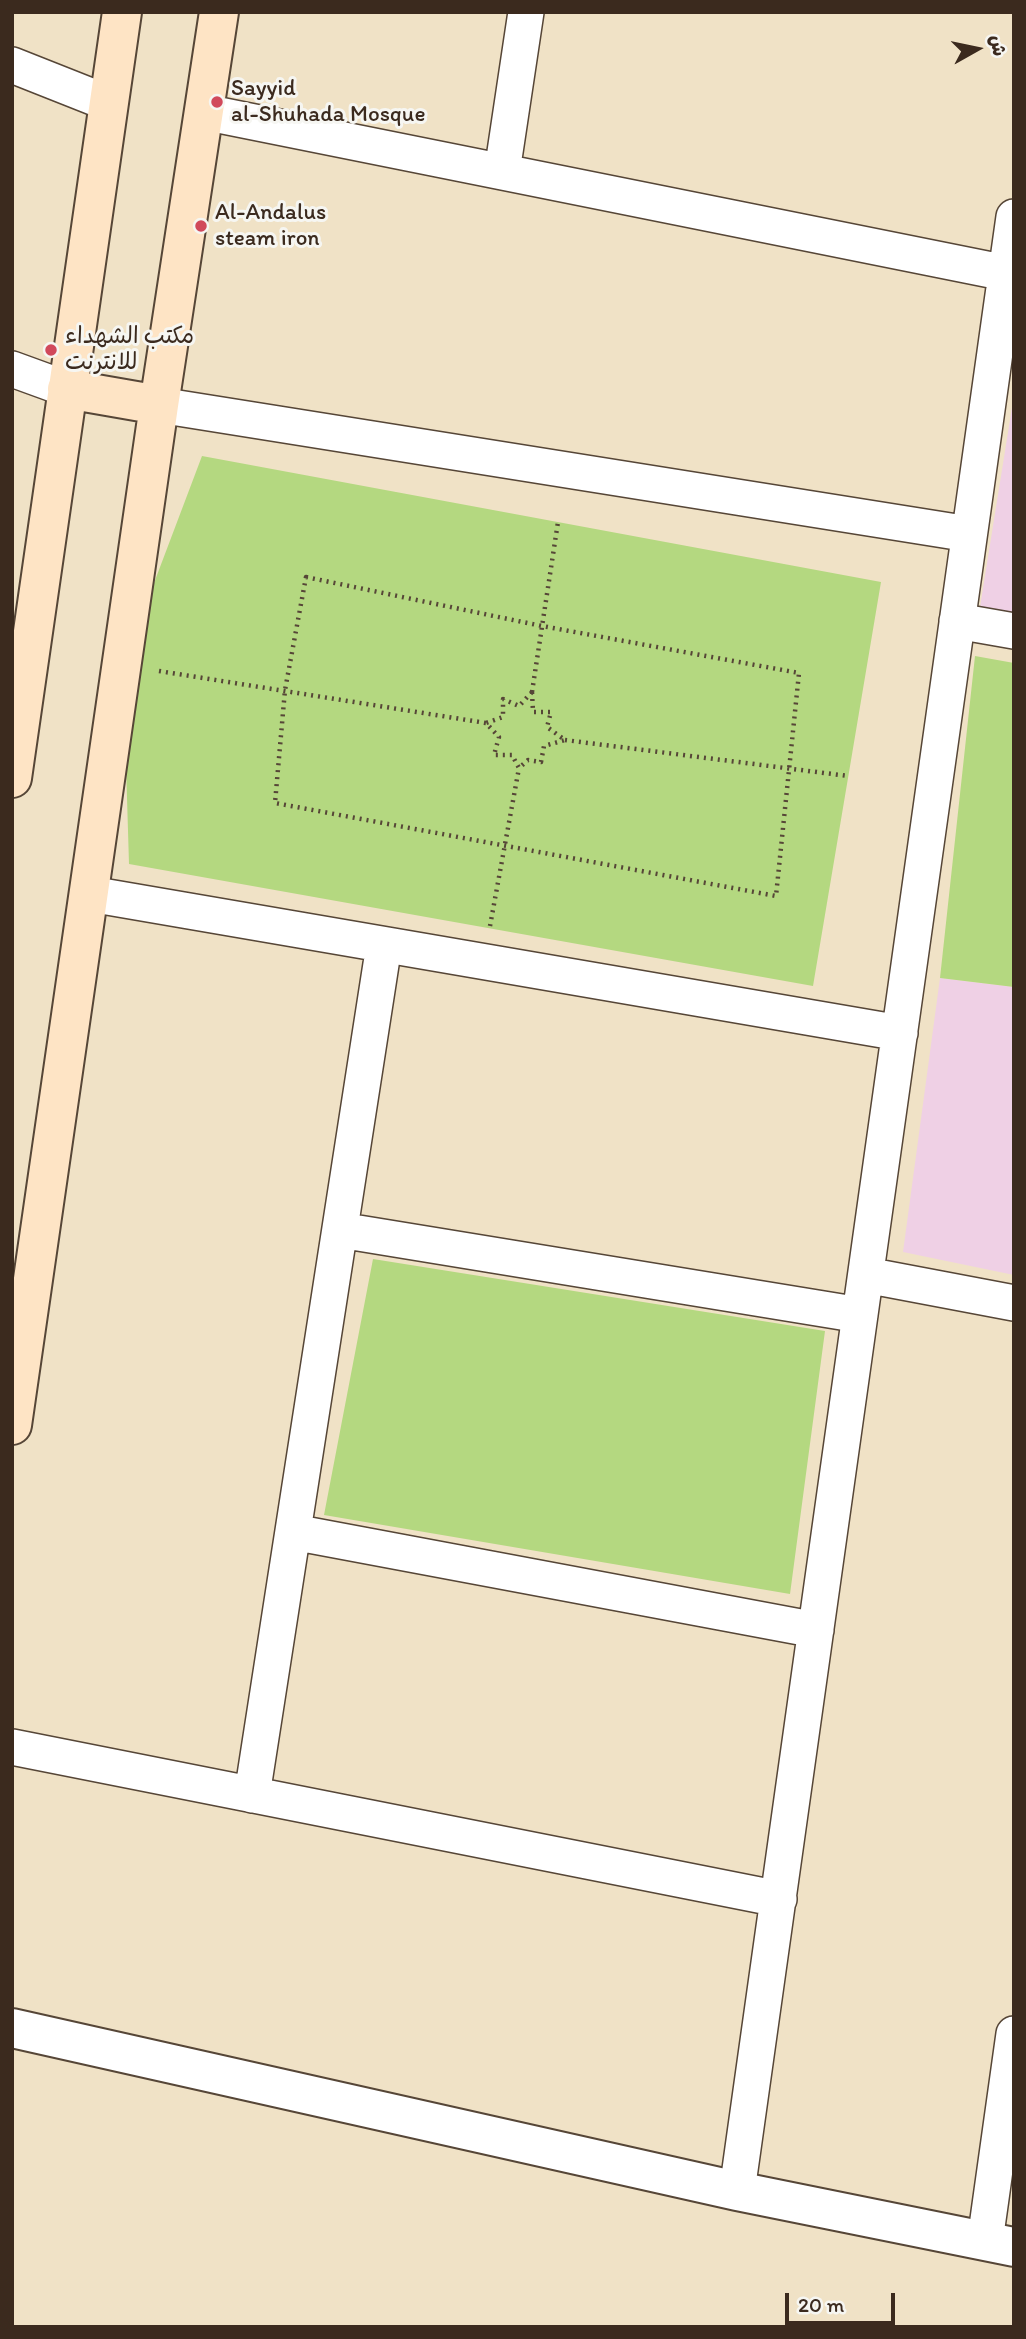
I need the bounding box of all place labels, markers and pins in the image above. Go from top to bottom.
place label: Sayyid al-Shuhada Mosque [231,75,425,129]
marker: Sayyid al-Shuhada Mosque [209,94,225,110]
place label: Al-Andalus steam iron [215,199,326,253]
marker: Al-Andalus steam iron [193,218,209,234]
place label: مكتب الشهداء للانترنت [65,323,194,377]
marker: مكتب الشهداء للانترنت [43,342,59,358]

